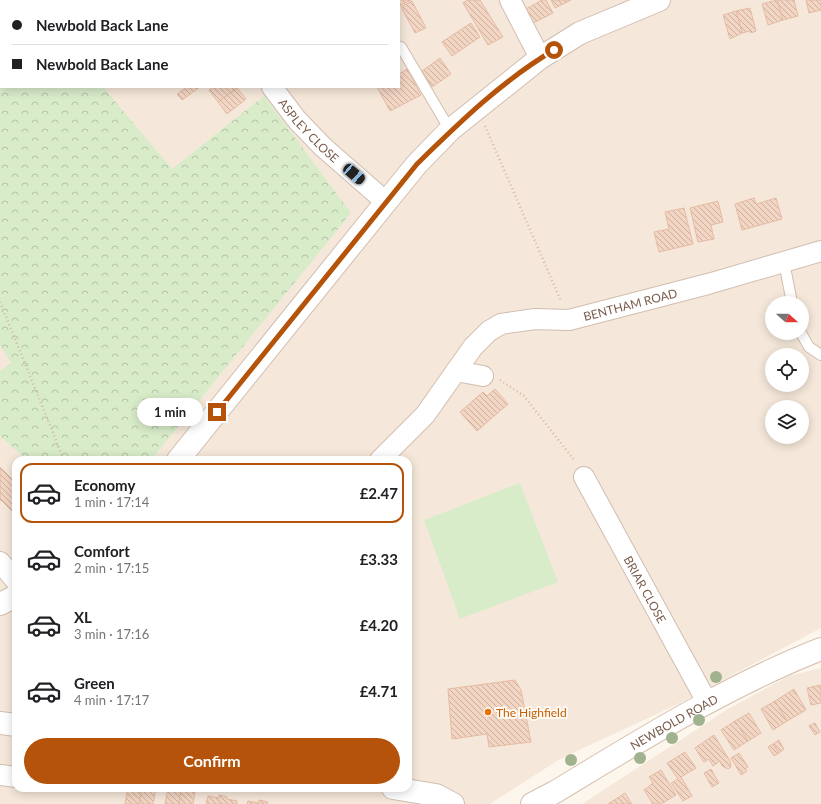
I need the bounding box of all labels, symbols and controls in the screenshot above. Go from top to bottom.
text: Newbold Back Lane [36,16,168,34]
route start [545,41,563,59]
text: Newbold Back Lane [36,55,168,73]
street label: ASPLEY CLOSE [276,95,342,165]
car [341,162,367,186]
street label: BENTHAM ROAD [582,285,679,324]
north arrow [765,296,809,340]
map controls [765,296,809,444]
button: locate [765,348,809,392]
callout: 1 min [137,398,203,426]
button: layers [765,400,809,444]
route end [208,403,226,421]
text: 1 min [154,404,186,420]
icon: car [26,475,62,511]
text: Economy [74,476,135,494]
text: £2.47 [360,484,398,502]
text: 1 min · 17:14 [74,494,149,510]
icon: car [26,541,62,577]
text: Comfort [74,542,130,560]
text: £3.33 [360,550,398,568]
street label: BRIAR CLOSE [621,553,670,626]
text: 2 min · 17:15 [74,560,149,576]
icon: car [26,607,62,643]
text: XL [74,608,92,626]
text: £4.20 [360,616,398,634]
text: 3 min · 17:16 [74,626,149,642]
icon: car [26,673,62,709]
text: Green [74,674,115,692]
text: £4.71 [360,682,398,700]
street label: NEWBOLD ROAD [627,691,720,753]
text: 4 min · 17:17 [74,692,149,708]
place label: The Highfield [496,705,567,720]
marker: The Highfield [483,707,493,717]
button: Confirm [24,738,400,784]

